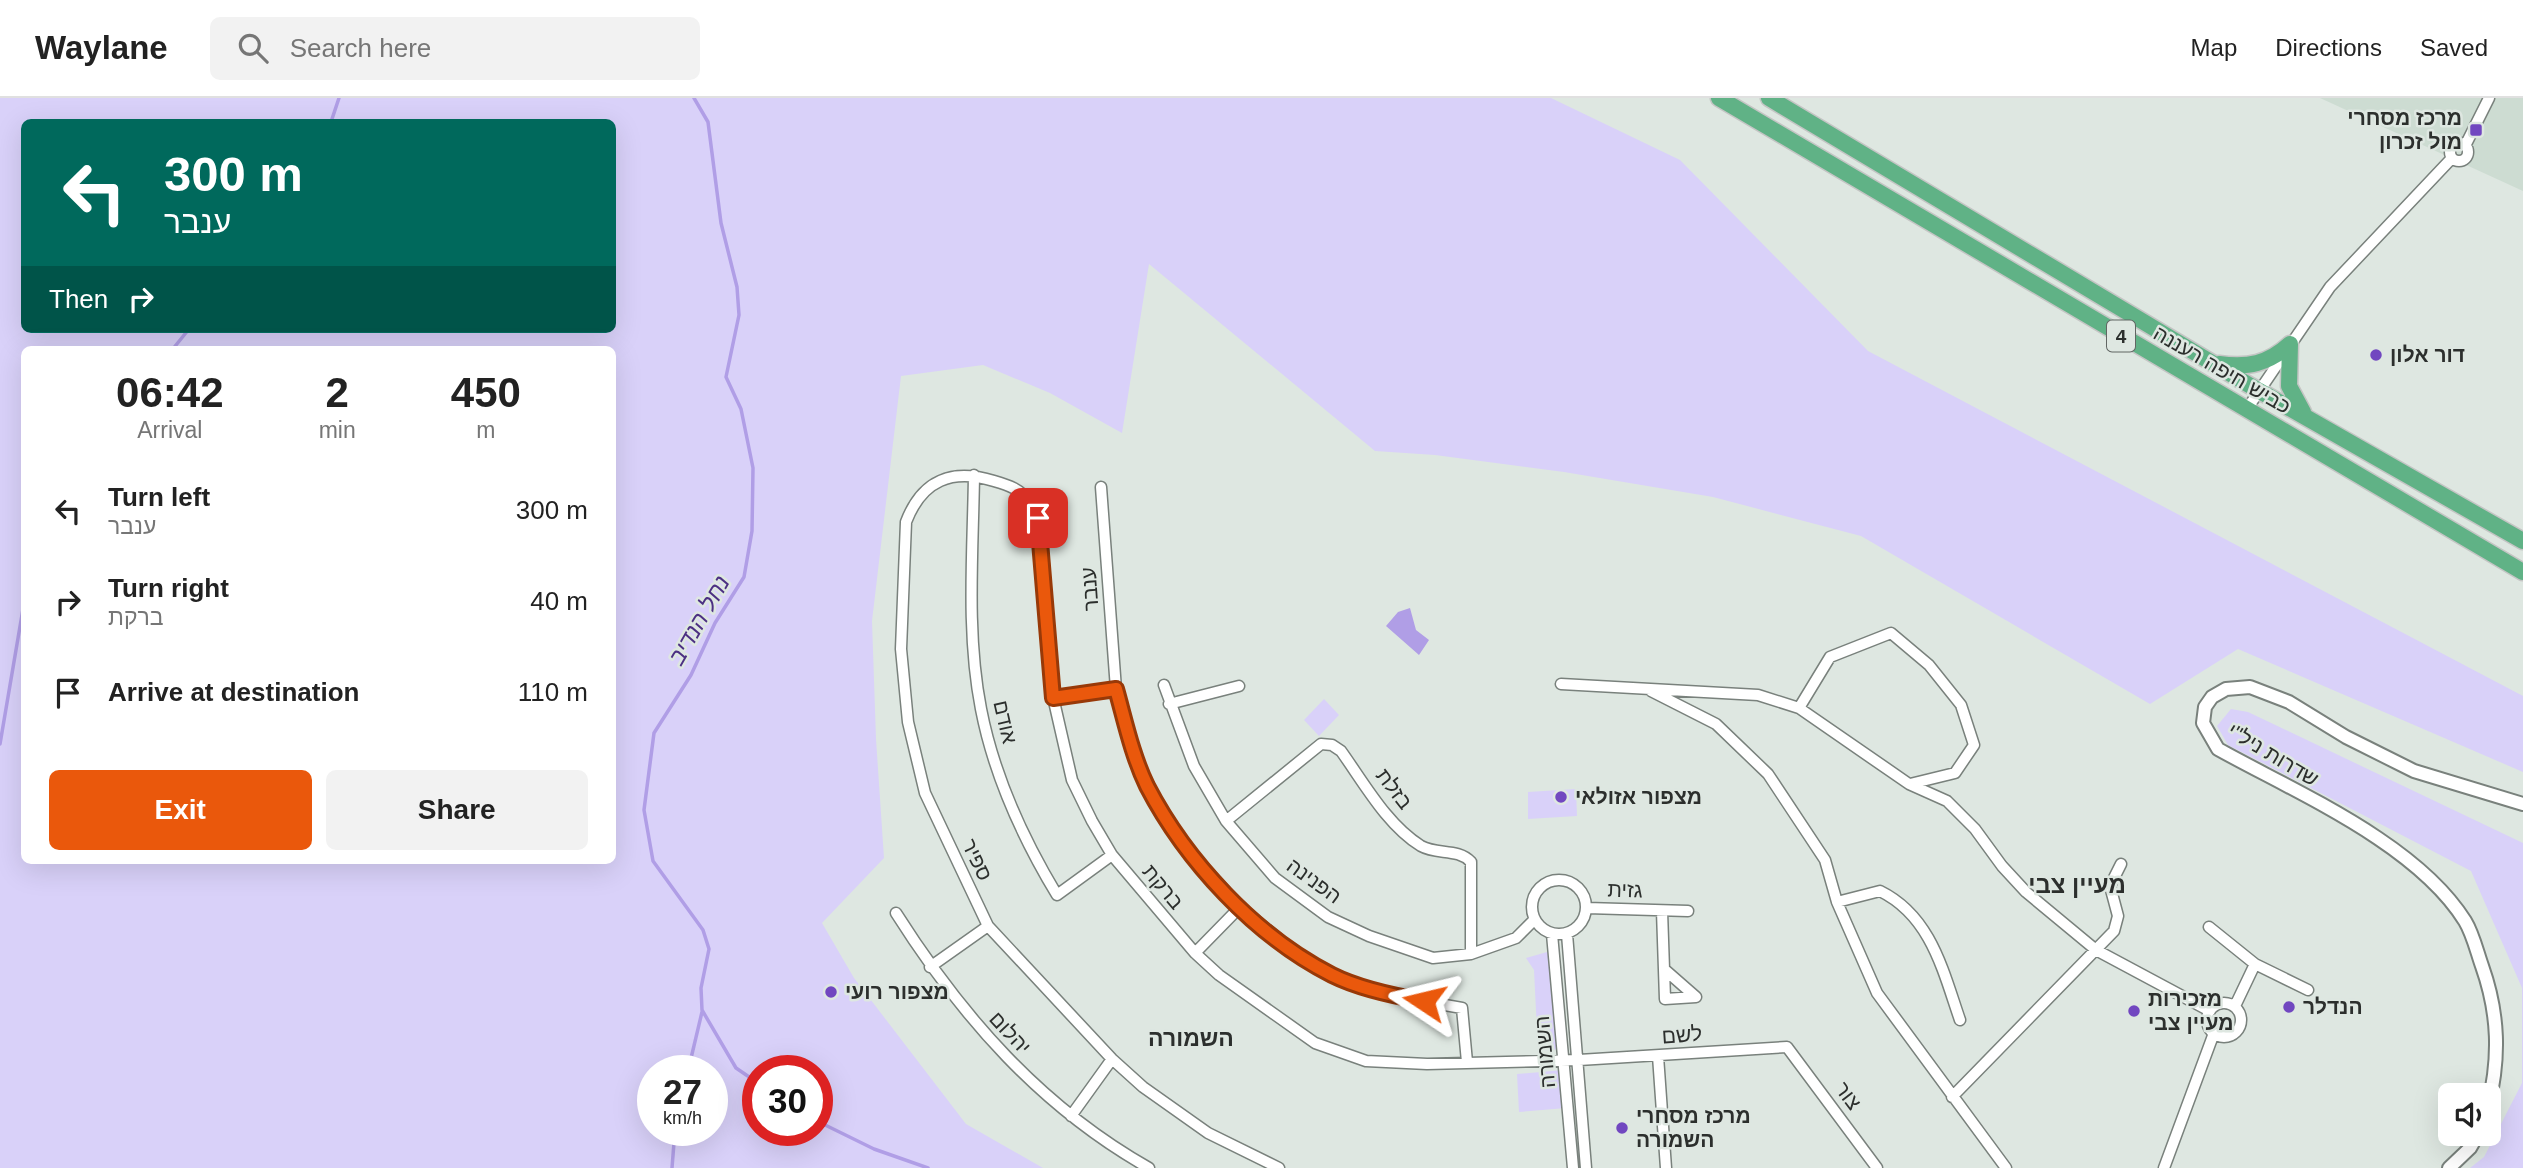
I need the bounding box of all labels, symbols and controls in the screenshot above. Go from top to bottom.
search box [210,17,700,80]
text: Waylane [35,29,168,66]
icon: search [234,29,272,67]
text: Search here [290,33,431,63]
text: Map [2191,34,2237,61]
text: Directions [2275,34,2382,61]
text: Saved [2420,34,2488,61]
place label: מרכז מסחרי מול זכרון [2347,106,2462,153]
marker: מרכז מסחרי מול זכרון [2468,122,2484,138]
icon: left [49,147,140,238]
text: 300 m [164,147,303,201]
text: ענבר [164,204,231,240]
icon: right [122,280,160,318]
text: Then [49,284,108,314]
road number: 4 [2107,320,2135,352]
street label: כביש חיפה רעננה [2150,321,2295,418]
place label: דור אלון [2390,343,2465,366]
marker: דור אלון [2368,347,2384,363]
text: 06:42 [116,369,224,416]
text: 2 [325,369,349,416]
text: 450 [451,369,521,416]
text: Arrival [137,417,202,443]
text: min [319,417,356,443]
text: m [476,417,495,443]
text: Turn left [108,482,210,512]
pin [1008,488,1068,548]
icon: left [49,492,87,530]
text: 300 m [516,495,588,525]
icon: arrive [1019,499,1057,537]
text: ענבר [108,513,156,539]
street label: ענבר [1076,566,1103,612]
water label: נחל הנדיב [663,571,735,670]
text: Turn right [108,573,229,603]
icon: right [49,583,87,621]
text: 40 m [530,586,588,616]
text: ברקת [108,604,164,630]
icon: arrive [49,674,87,712]
text: Arrive at destination [108,677,359,707]
text: 110 m [518,677,588,707]
street label: אודם [989,698,1022,746]
street label: שדרות ניל"י [2224,719,2323,791]
street label: בזלת [1372,764,1417,813]
button: Exit [49,770,312,850]
button: Share [326,770,588,850]
place label: מצפור אזולאי [1575,785,1702,808]
marker: מצפור אזולאי [1553,789,1569,805]
street label: ספיר [958,835,997,884]
street label: הפנינה [1283,853,1346,908]
street label: ברקת [1138,860,1188,913]
district label: מעיין צבי [2028,871,2126,898]
street label: גזית [1607,877,1643,902]
position arrow [1387,964,1461,1038]
place label: מצפור רועי [845,980,949,1003]
marker: מצפור רועי [823,984,839,1000]
place label: מזכירות מעיין צבי [2148,987,2233,1034]
place label: הנדלר [2303,995,2363,1018]
marker: הנדלר [2281,999,2297,1015]
marker: מזכירות מעיין צבי [2126,1003,2142,1019]
street label: יהלום [985,1007,1036,1058]
street label: השמורה [1530,1015,1559,1089]
street label: לשם [1661,1022,1703,1047]
district label: השמורה [1148,1025,1234,1051]
speed limit sign: 30 [742,1055,833,1146]
text: 27 [663,1072,702,1111]
street label: צור [1831,1078,1866,1114]
map controls [2438,1083,2501,1146]
button: sound [2438,1083,2501,1146]
place label: מרכז מסחרי השמורה [1636,1104,1751,1151]
text: km/h [663,1108,702,1128]
marker: מרכז מסחרי השמורה [1614,1120,1630,1136]

